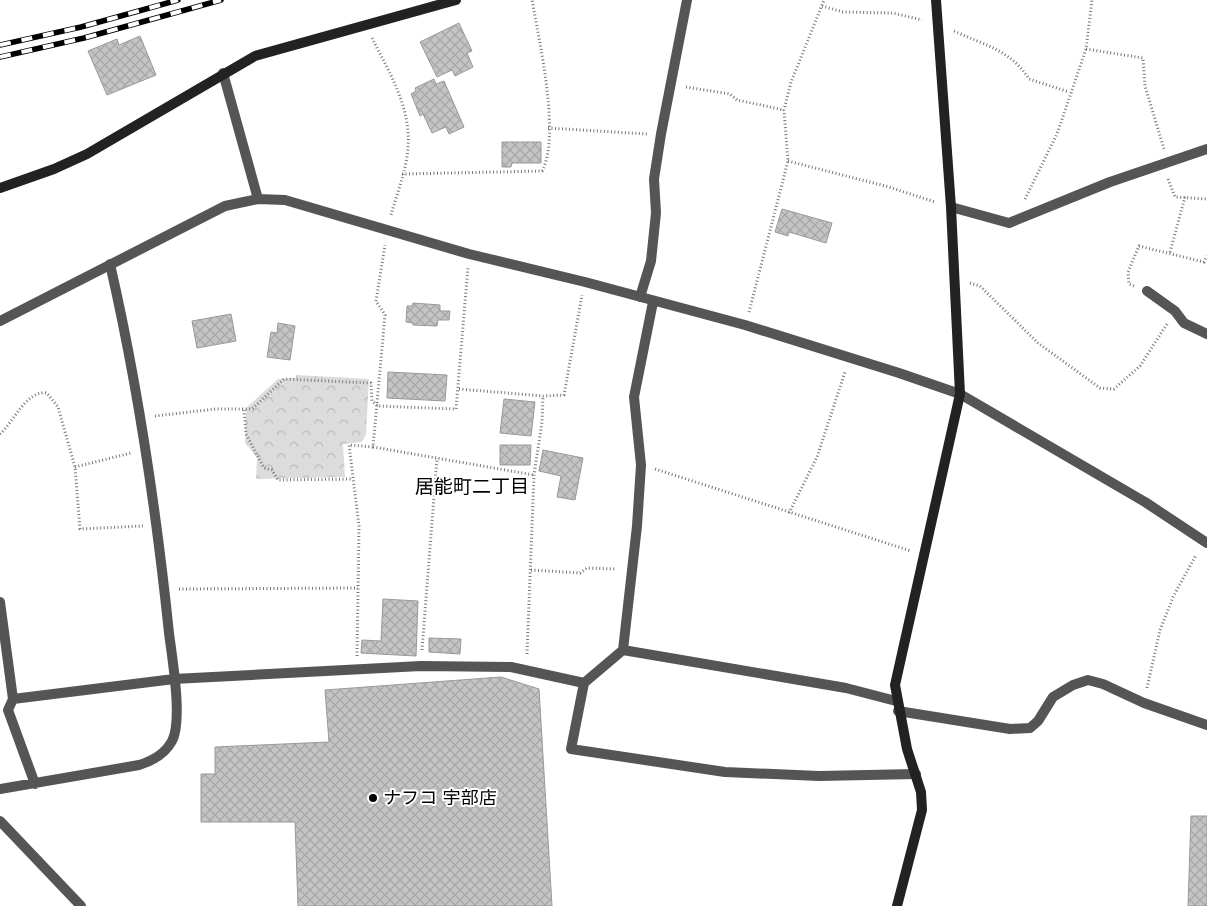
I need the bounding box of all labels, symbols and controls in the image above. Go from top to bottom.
district label: 居能町二丁目 [415,475,529,497]
place label: ナフコ 宇部店 [383,787,497,808]
marker: ナフコ 宇部店 [367,792,379,804]

